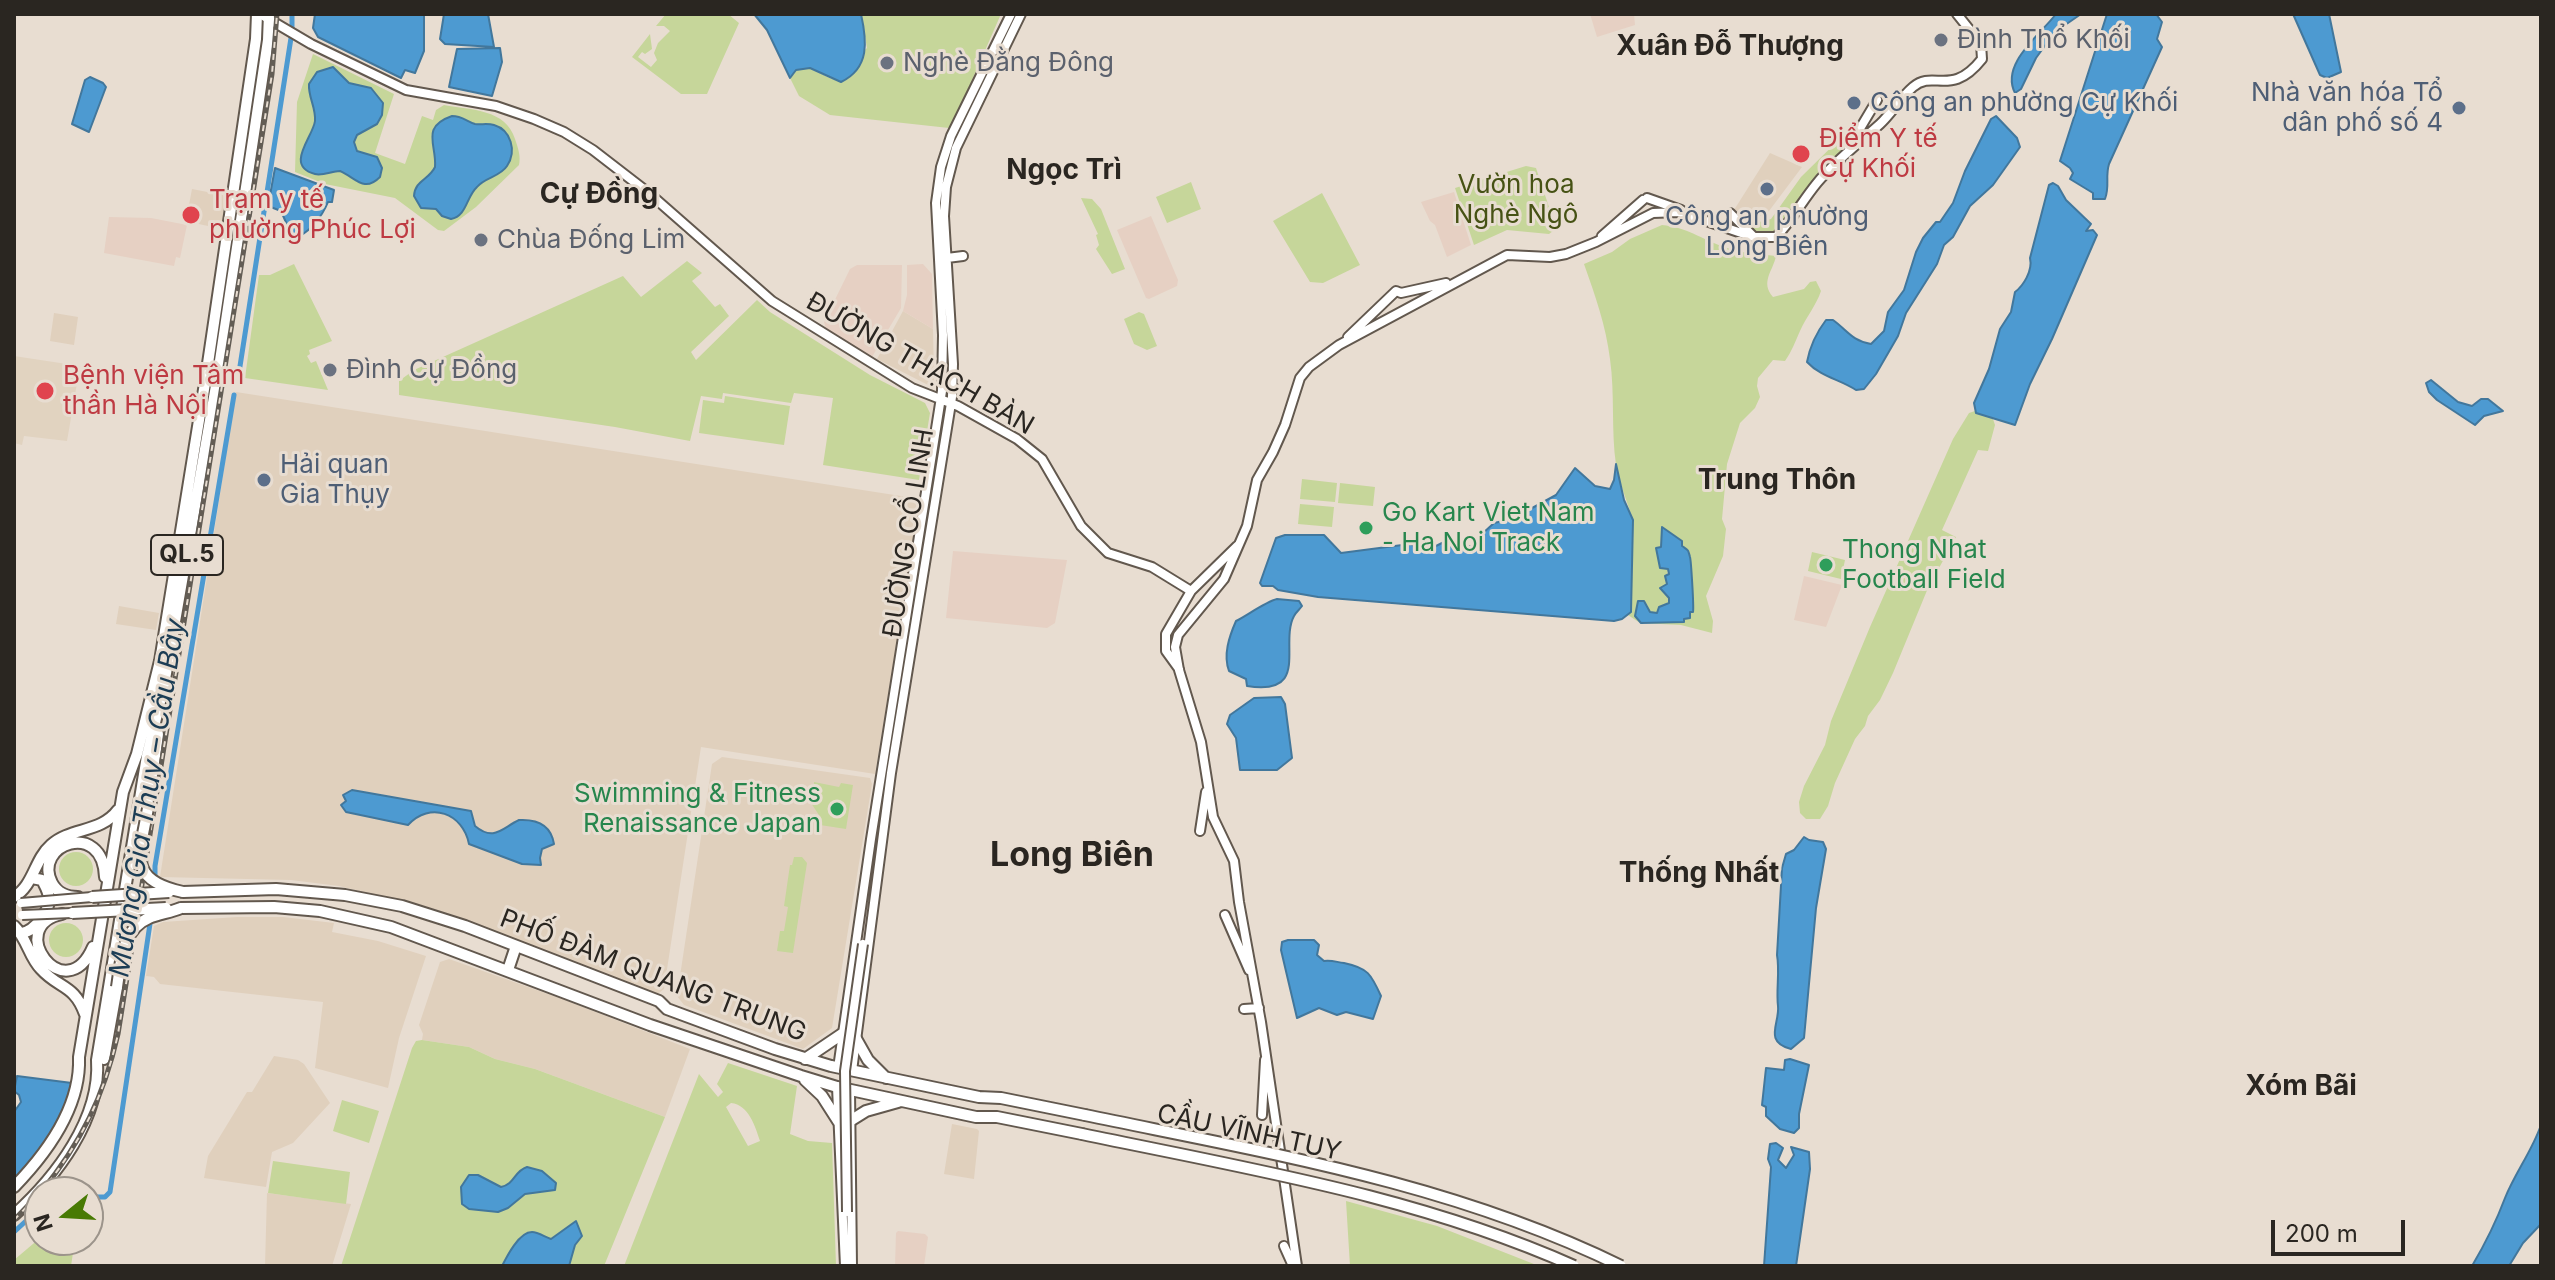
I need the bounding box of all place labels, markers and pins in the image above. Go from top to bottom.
place label: Đình Thổ Khối [1957,24,2130,56]
marker: Đình Thổ Khối [1932,31,1950,49]
place label: Nghè Đằng Đông [903,47,1114,79]
marker: Nghè Đằng Đông [878,54,896,72]
place label: Nhà văn hóa Tổ dân phố số 4 [2251,77,2443,138]
place label: Công an phường Cự Khối [1870,87,2178,119]
marker: Công an phường Cự Khối [1845,94,1863,112]
marker: Nhà văn hóa Tổ dân phố số 4 [2450,99,2468,117]
place label: Điểm Y tế Cự Khối [1819,123,1938,184]
marker: Điểm Y tế Cự Khối [1790,143,1812,165]
marker: Công an phường Long Biên [1758,180,1776,198]
place label: Trạm y tế phường Phúc Lợi [209,184,416,246]
place label: Công an phường Long Biên [1665,201,1869,262]
marker: Trạm y tế phường Phúc Lợi [180,204,202,226]
place label: Chùa Đống Lim [497,224,685,256]
marker: Chùa Đống Lim [472,231,490,249]
place label: Đình Cự Đồng [346,354,517,386]
place label: Bệnh viện Tâm thần Hà Nội [63,360,244,422]
marker: Đình Cự Đồng [321,361,339,379]
marker: Bệnh viện Tâm thần Hà Nội [34,380,56,402]
place label: Hải quan Gia Thụy [280,449,390,510]
marker: Hải quan Gia Thụy [255,471,273,489]
place label: Go Kart Viet Nam - Ha Noi Track [1382,497,1595,558]
marker: Go Kart Viet Nam - Ha Noi Track [1357,519,1375,537]
place label: Thong Nhat Football Field [1842,534,2006,596]
marker: Thong Nhat Football Field [1817,556,1835,574]
place label: Swimming & Fitness Renaissance Japan [574,778,821,840]
marker: Swimming & Fitness Renaissance Japan [828,800,846,818]

